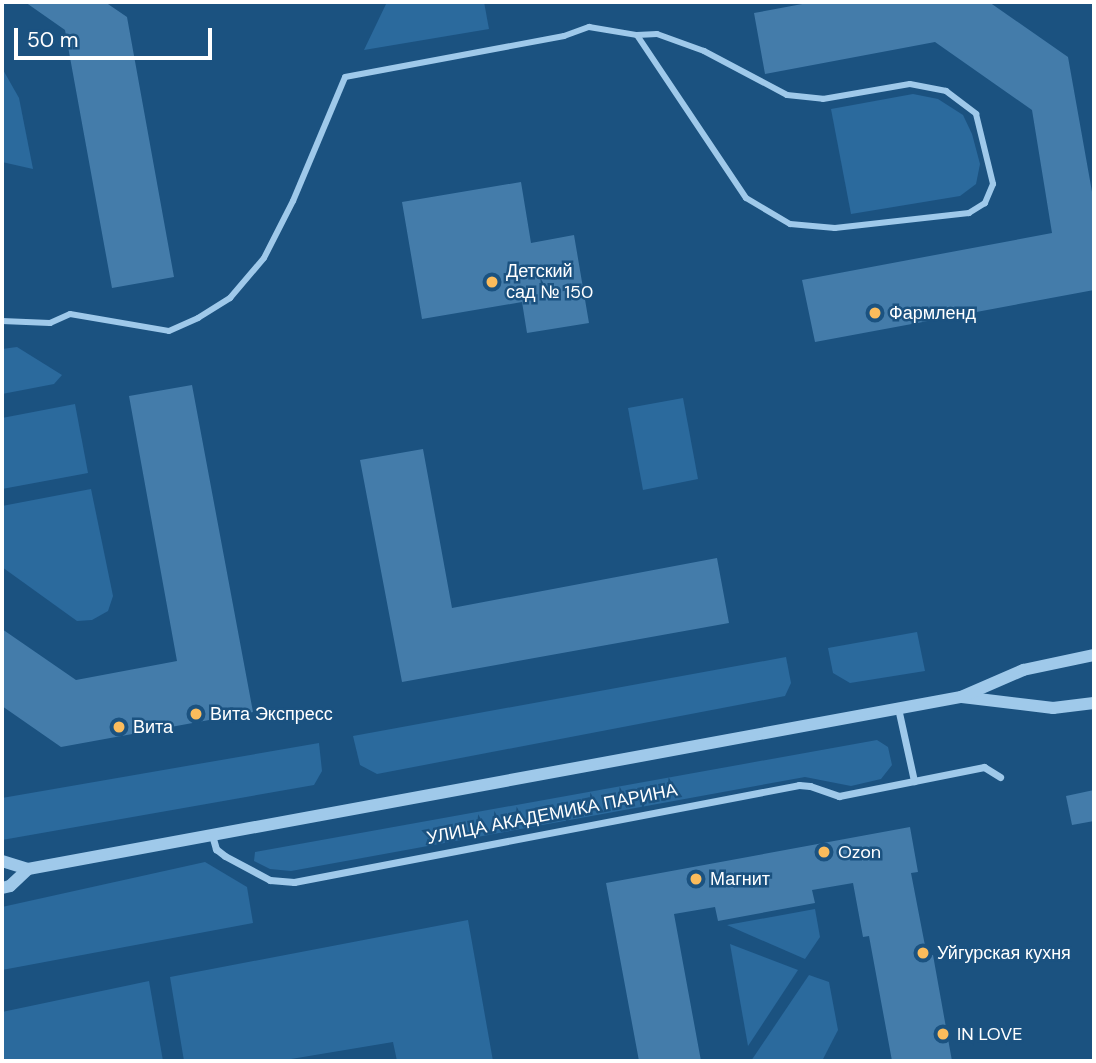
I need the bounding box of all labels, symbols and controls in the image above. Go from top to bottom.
scale bar [18,14,215,58]
text: 50 m [27,26,78,54]
place label: Детский сад № 150 [506,261,593,304]
marker: Детский сад № 150 [484,274,500,290]
place label: Фармленд [889,302,976,324]
marker: Фармленд [867,305,883,321]
place label: Вита Экспресс [210,703,333,725]
marker: Вита Экспресс [188,706,204,722]
place label: Вита [133,716,173,738]
marker: Вита [111,719,127,735]
street label: УЛИЦА АКАДЕМИКА ПАРИНА [425,779,679,849]
place label: Ozon [838,841,881,863]
marker: Ozon [816,844,832,860]
place label: Магнит [710,868,770,890]
marker: Магнит [688,871,704,887]
place label: Уйгурская кухня [937,942,1071,964]
marker: Уйгурская кухня [915,945,931,961]
place label: IN LOVE [957,1023,1022,1045]
marker: IN LOVE [935,1026,951,1042]

